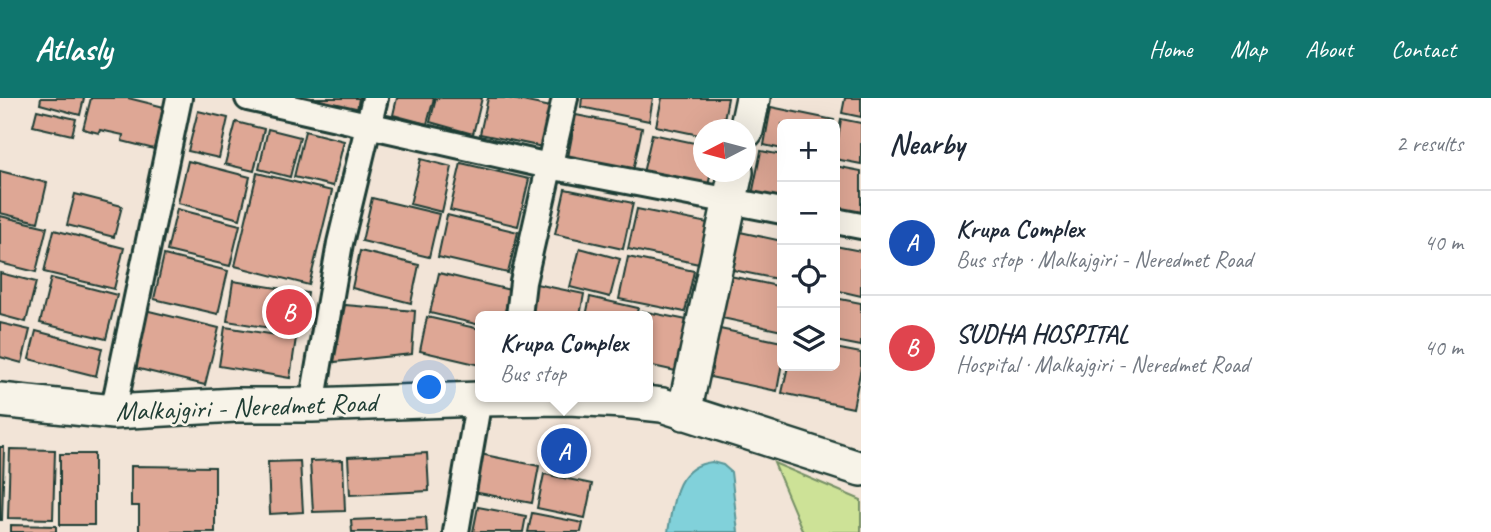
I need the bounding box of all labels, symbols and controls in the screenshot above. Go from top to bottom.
text: Atlasly [35,28,112,70]
text: Home [1149,34,1192,64]
text: Map [1230,34,1267,64]
text: About [1305,34,1353,64]
text: Contact [1391,34,1456,64]
north arrow [693,119,756,182]
map controls [777,119,840,371]
button: + [777,119,840,182]
text: Nearby [889,125,965,163]
text: 2 results [1396,129,1463,158]
button: − [777,182,840,245]
text: Krupa Complex [956,212,1084,245]
text: A [906,228,918,257]
text: 40 m [1424,228,1463,257]
button: locate [777,245,840,308]
text: Bus stop · Malkajgiri - Neredmet Road [956,245,1252,274]
pin: B [266,286,312,338]
button: layers [777,308,840,371]
popup [475,311,653,402]
text: SUDHA HOSPITAL [956,317,1128,350]
text: Krupa Complex [500,326,628,359]
text: B [906,333,918,362]
text: 40 m [1424,333,1463,362]
text: Hospital · Malkajgiri - Neredmet Road [956,350,1249,379]
text: Bus stop [500,359,566,388]
your location [412,370,446,404]
street label: Malkajgiri - Neredmet Road [115,384,381,429]
pin: A [541,425,587,477]

